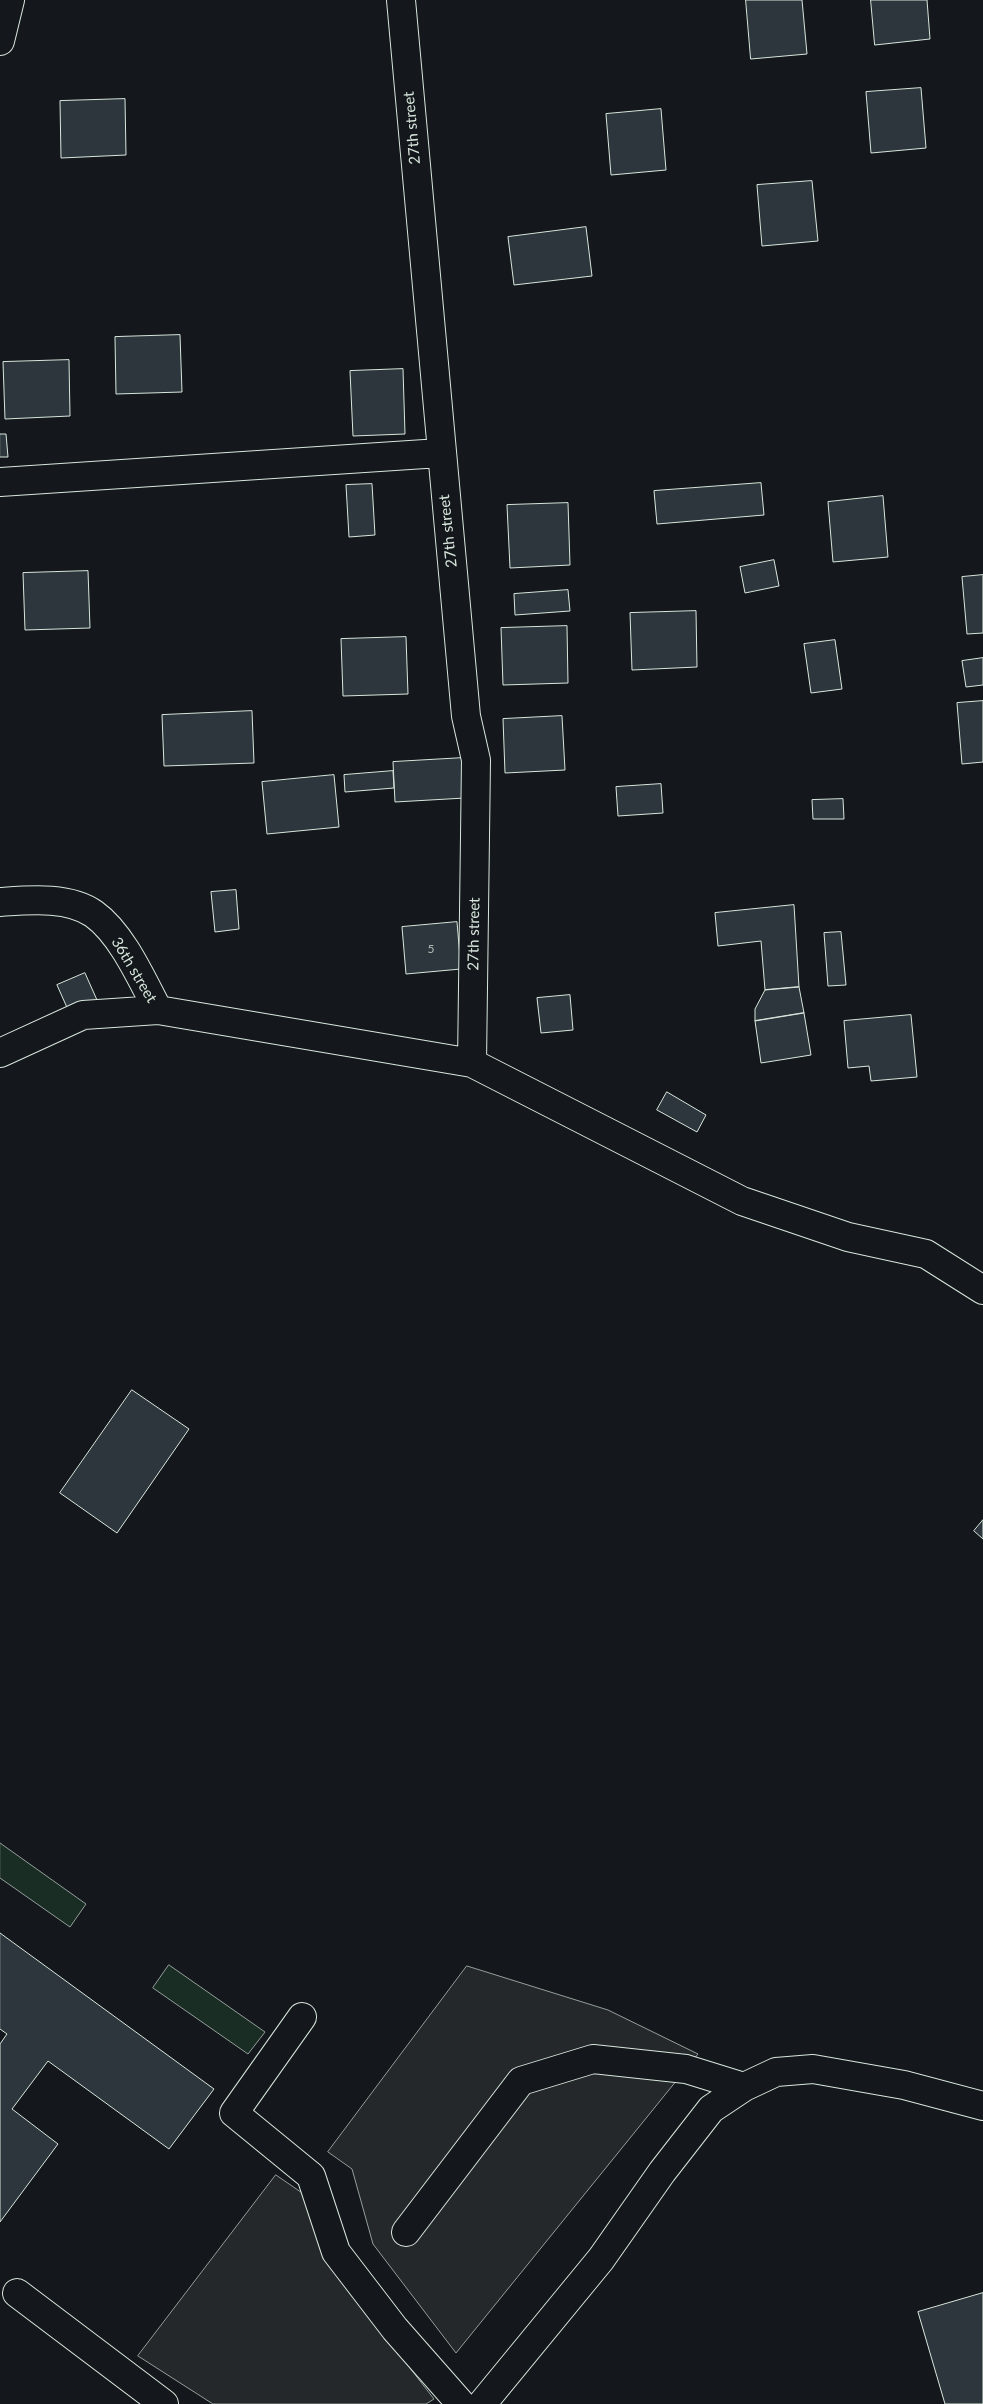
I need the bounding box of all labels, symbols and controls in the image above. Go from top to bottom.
street label: 27th street [400,91,424,165]
street label: 27th street [435,494,461,568]
street label: 27th street [464,897,484,971]
street label: 36th street [107,934,161,1006]
house number: 5 [428,942,434,956]

